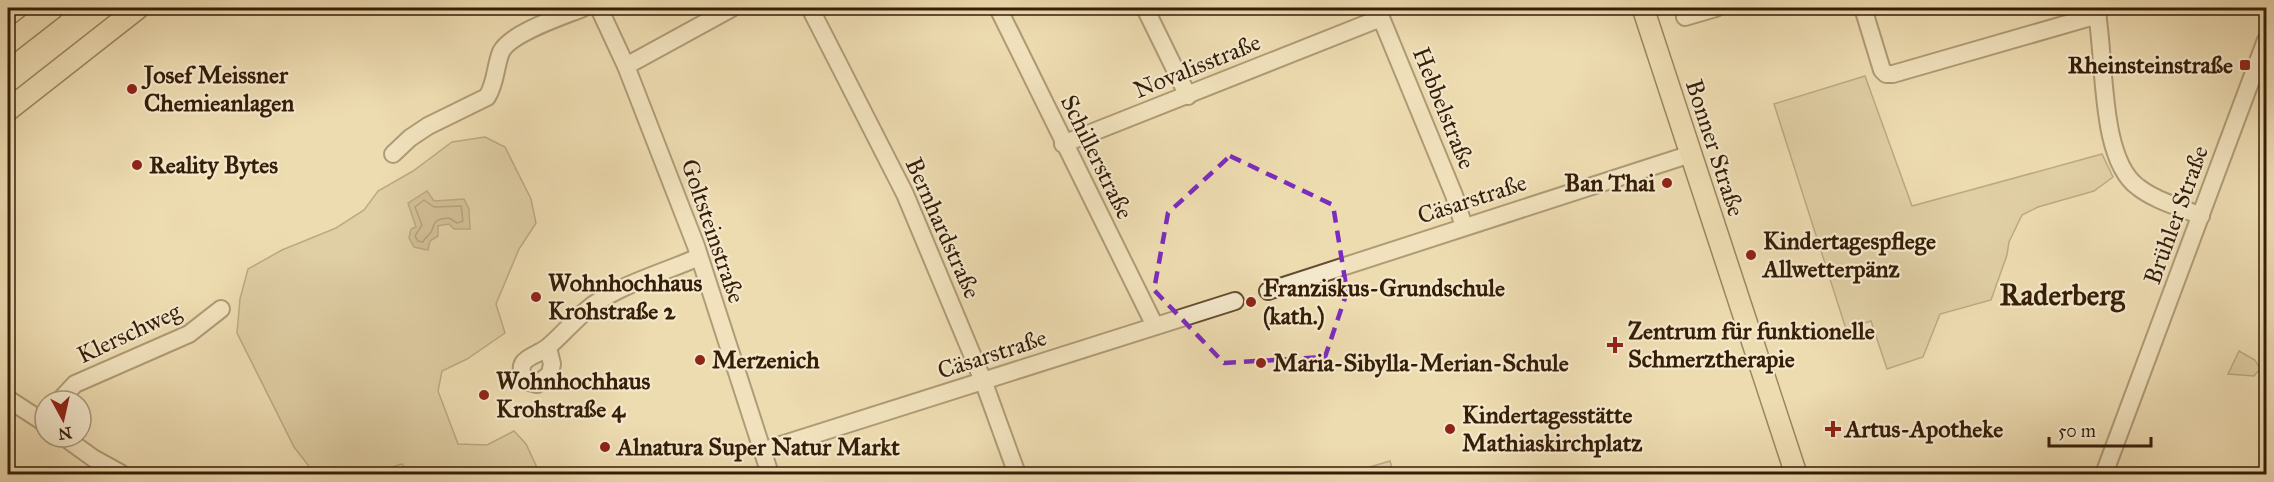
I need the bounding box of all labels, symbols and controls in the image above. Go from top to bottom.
street label: Novalisstraße [1129,27,1265,105]
street label: Hebbelstraße [1406,43,1482,173]
place label: Rheinsteinstraße [2068,50,2233,80]
marker: Rheinsteinstraße [2238,58,2252,72]
place label: Josef Meissner Chemieanlagen [141,60,294,118]
street label: Bonner Straße [1679,76,1751,220]
marker: Josef Meissner Chemieanlagen [125,82,139,96]
street label: Schillerstraße [1054,90,1140,224]
street label: Brühler Straße [2137,142,2215,288]
place label: Reality Bytes [149,150,278,180]
street label: Bernhardstraße [899,153,987,303]
street label: Goltsteinstraße [674,155,752,307]
marker: Reality Bytes [130,158,144,172]
street label: Cäsarstraße [1414,167,1530,231]
place label: Ban Thai [1564,168,1655,198]
marker: Ban Thai [1660,176,1674,190]
place label: Kindertagespflege Allwetterpänz [1761,226,1936,284]
marker: Kindertagespflege Allwetterpänz [1744,248,1758,262]
place label: Wohnhochhaus Krohstraße 2 [548,268,703,326]
place label: Franziskus-Grundschule (kath.) [1263,273,1505,331]
district label: Raderberg [2000,277,2125,313]
marker: Wohnhochhaus Krohstraße 2 [529,290,543,304]
marker: Franziskus-Grundschule (kath.) [1244,295,1258,309]
street label: Klerschweg [72,296,186,370]
place label: Zentrum für funktionelle Schmerztherapie [1628,316,1875,374]
street label: Cäsarstraße [934,322,1050,386]
marker: Zentrum für funktionelle Schmerztherapie [1606,336,1624,354]
place label: Merzenich [712,345,820,375]
place label: Maria-Sibylla-Merian-Schule [1273,348,1569,378]
marker: Merzenich [693,353,707,367]
marker: Maria-Sibylla-Merian-Schule [1254,356,1268,370]
place label: Wohnhochhaus Krohstraße 4 [496,366,651,424]
marker: Wohnhochhaus Krohstraße 4 [477,388,491,402]
north arrow [33,389,93,449]
place label: Kindertagesstätte Mathiaskirchplatz [1462,400,1643,458]
scale bar [2049,410,2151,448]
place label: Artus-Apotheke [1843,414,2003,444]
text: 50 m [2058,420,2096,442]
marker: Kindertagesstätte Mathiaskirchplatz [1443,422,1457,436]
marker: Artus-Apotheke [1826,422,1840,436]
text: N [57,423,73,444]
place label: Alnatura Super Natur Markt [615,432,900,462]
marker: Alnatura Super Natur Markt [598,440,612,454]

